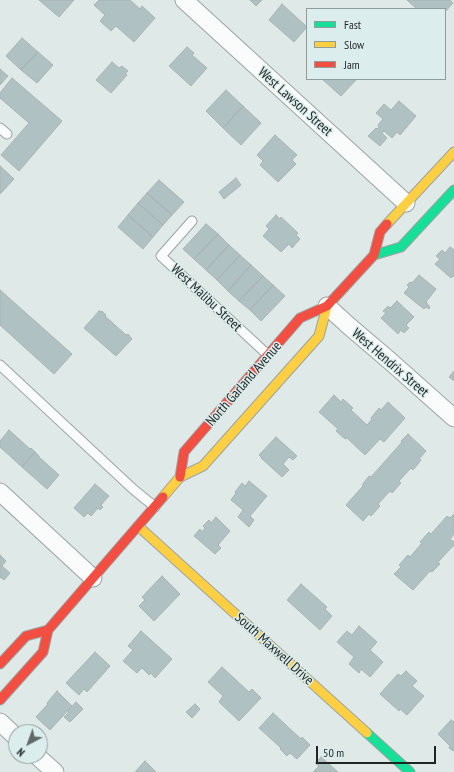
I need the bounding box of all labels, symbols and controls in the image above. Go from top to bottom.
legend [306,8,446,80]
text: Fast [344,17,361,32]
text: Slow [344,37,364,52]
text: Jam [344,57,360,72]
street label: West Lawson Street [254,64,336,140]
street label: West Malibu Street [167,261,245,335]
street label: West Hendrix Street [348,325,432,401]
street label: North Garland Avenue [203,338,285,430]
street label: South Maxwell Drive [231,609,317,689]
north arrow [8,724,48,764]
scale bar [318,738,438,764]
text: N [14,745,28,760]
text: 50 m [323,745,344,760]

